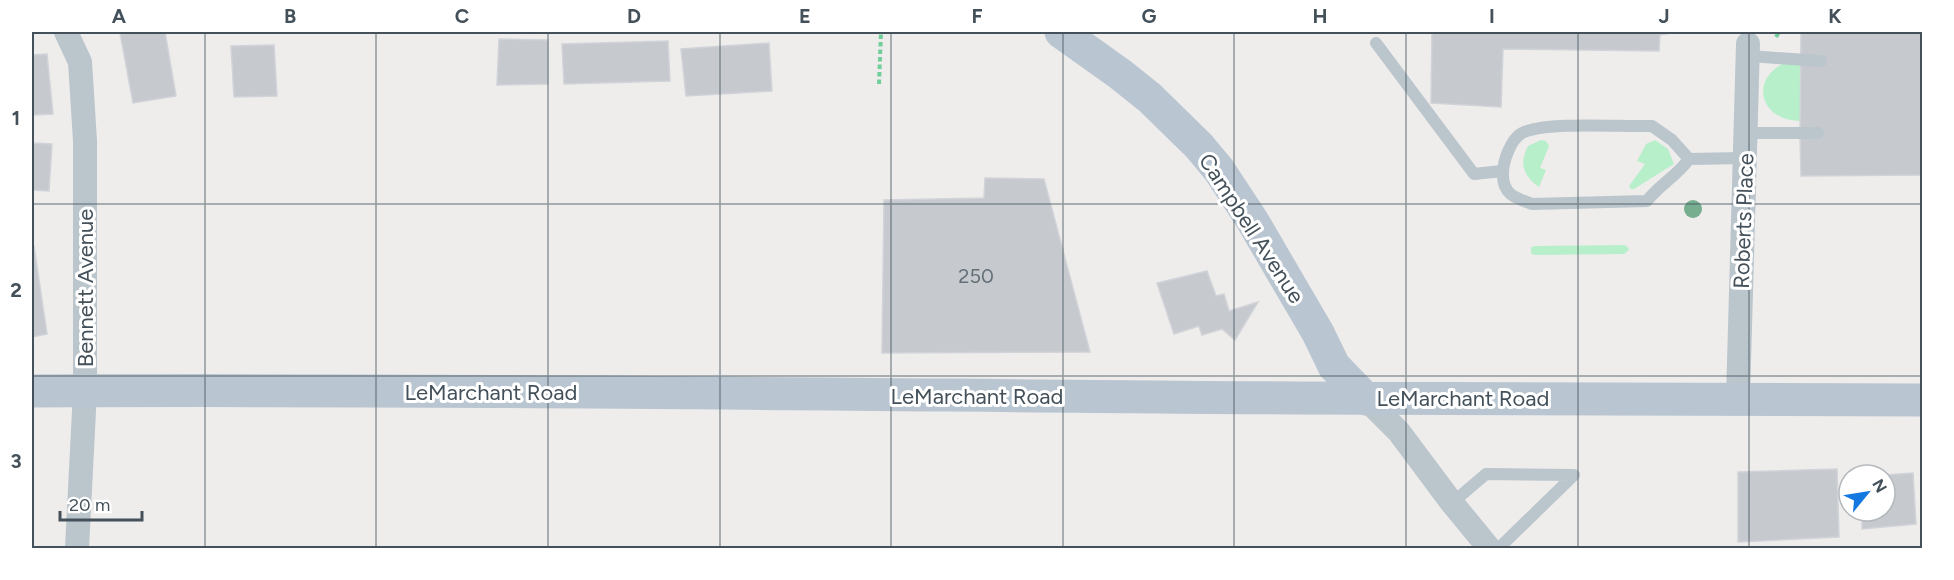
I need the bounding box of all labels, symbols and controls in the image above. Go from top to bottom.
text: A [112,4,127,28]
text: B [284,4,296,28]
text: C [455,4,469,28]
text: D [627,4,641,28]
text: E [799,4,811,28]
text: F [971,4,983,28]
text: G [1142,4,1157,28]
text: H [1313,4,1328,28]
text: I [1489,4,1495,28]
text: J [1658,4,1670,28]
text: K [1828,4,1842,28]
text: 1 [12,106,20,130]
street label: Campbell Avenue [1193,148,1310,308]
street label: Roberts Place [1728,153,1759,289]
street label: Bennett Avenue [72,209,99,367]
house number: 250 [958,264,994,288]
text: 2 [10,278,22,302]
street label: LeMarchant Road [405,379,577,406]
street label: LeMarchant Road [891,383,1063,410]
street label: LeMarchant Road [1377,385,1549,412]
text: 3 [10,449,22,473]
north arrow [1837,463,1897,523]
text: N [1868,476,1891,496]
scale bar [60,484,142,522]
text: 20 m [69,494,110,516]

